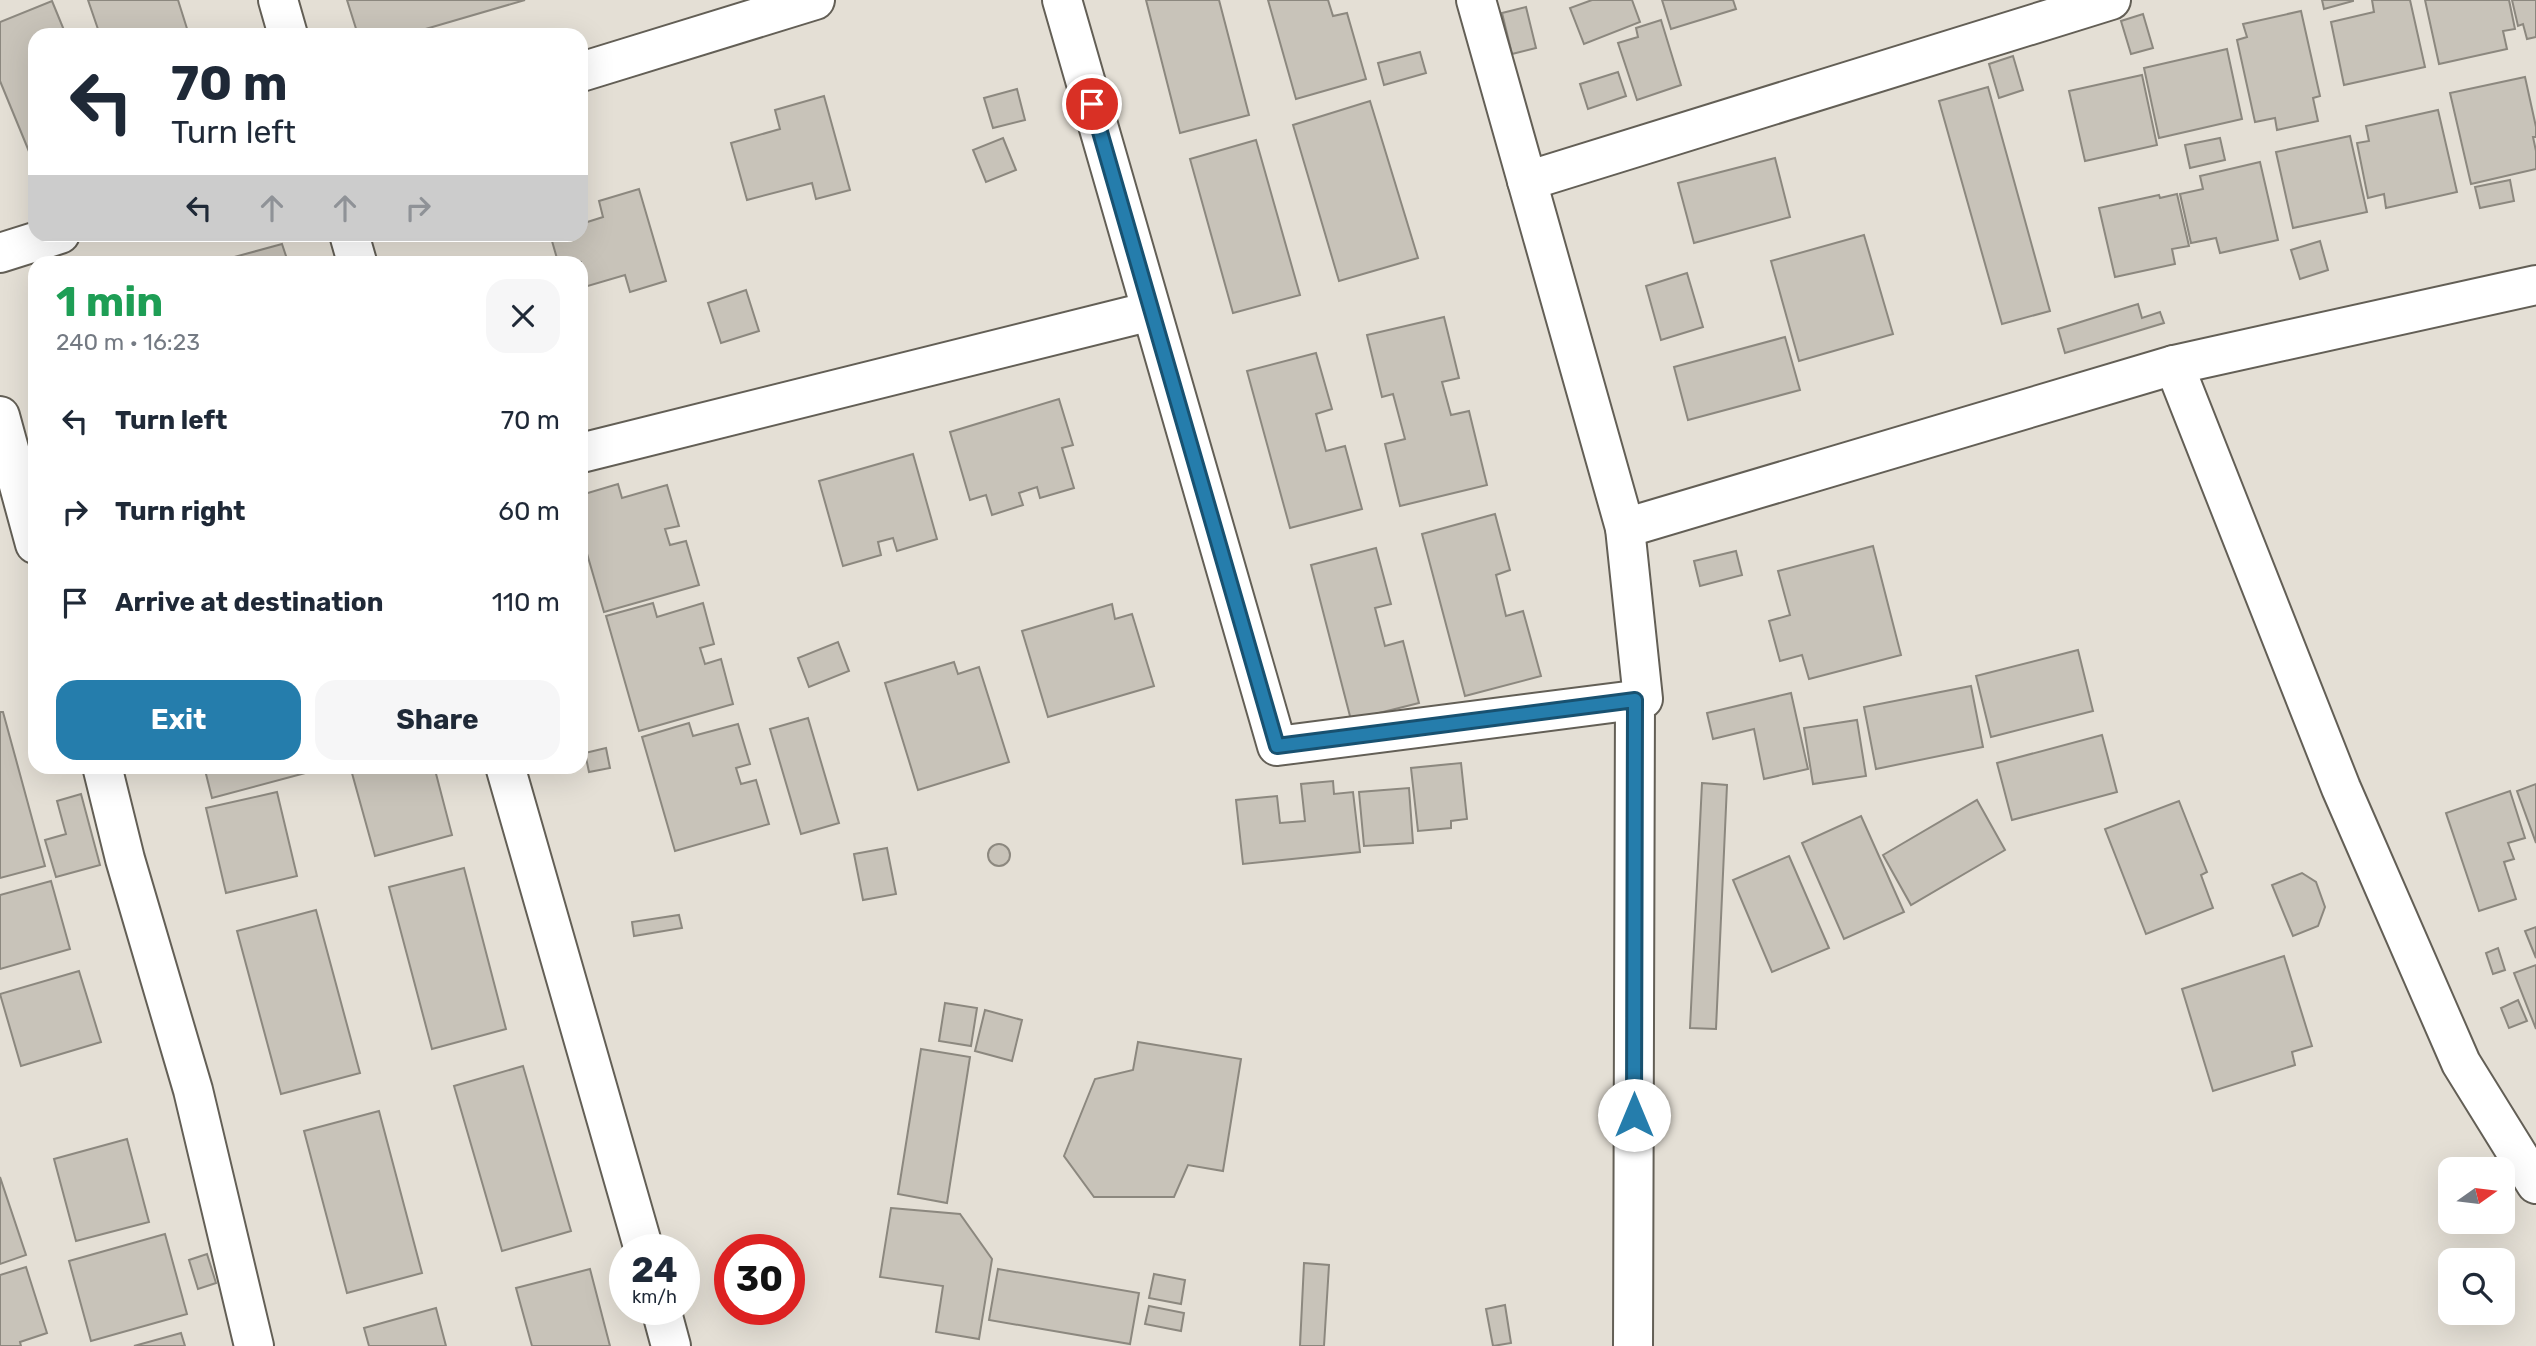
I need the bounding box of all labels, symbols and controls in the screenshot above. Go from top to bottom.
text: 70 m [171,54,288,112]
icon: left [56,56,147,147]
pin [1062,74,1122,134]
icon: arrive [1073,85,1111,123]
text: Turn left [171,113,296,151]
icon: left [180,189,218,227]
icon: ahead [253,189,291,227]
icon: ahead [326,189,364,227]
icon: right [399,189,437,227]
text: 1 min [56,277,163,327]
button: close [486,279,560,353]
text: 240 m · 16:23 [56,328,200,356]
icon: left [56,402,94,440]
text: Turn left [115,405,227,436]
text: 70 m [501,405,560,436]
icon: right [56,493,94,531]
text: Turn right [115,496,245,527]
text: 60 m [498,496,560,527]
icon: arrive [56,584,94,622]
text: Arrive at destination [115,587,383,618]
text: 110 m [492,587,560,618]
button: Exit [56,680,301,760]
button: Share [315,680,560,760]
position arrow [1597,1078,1671,1152]
north arrow [2438,1157,2515,1234]
map controls [2438,1157,2515,1325]
speed limit sign: 30 [714,1234,805,1325]
button: search [2438,1248,2515,1325]
text: 24 [631,1249,678,1291]
text: km/h [632,1286,677,1308]

